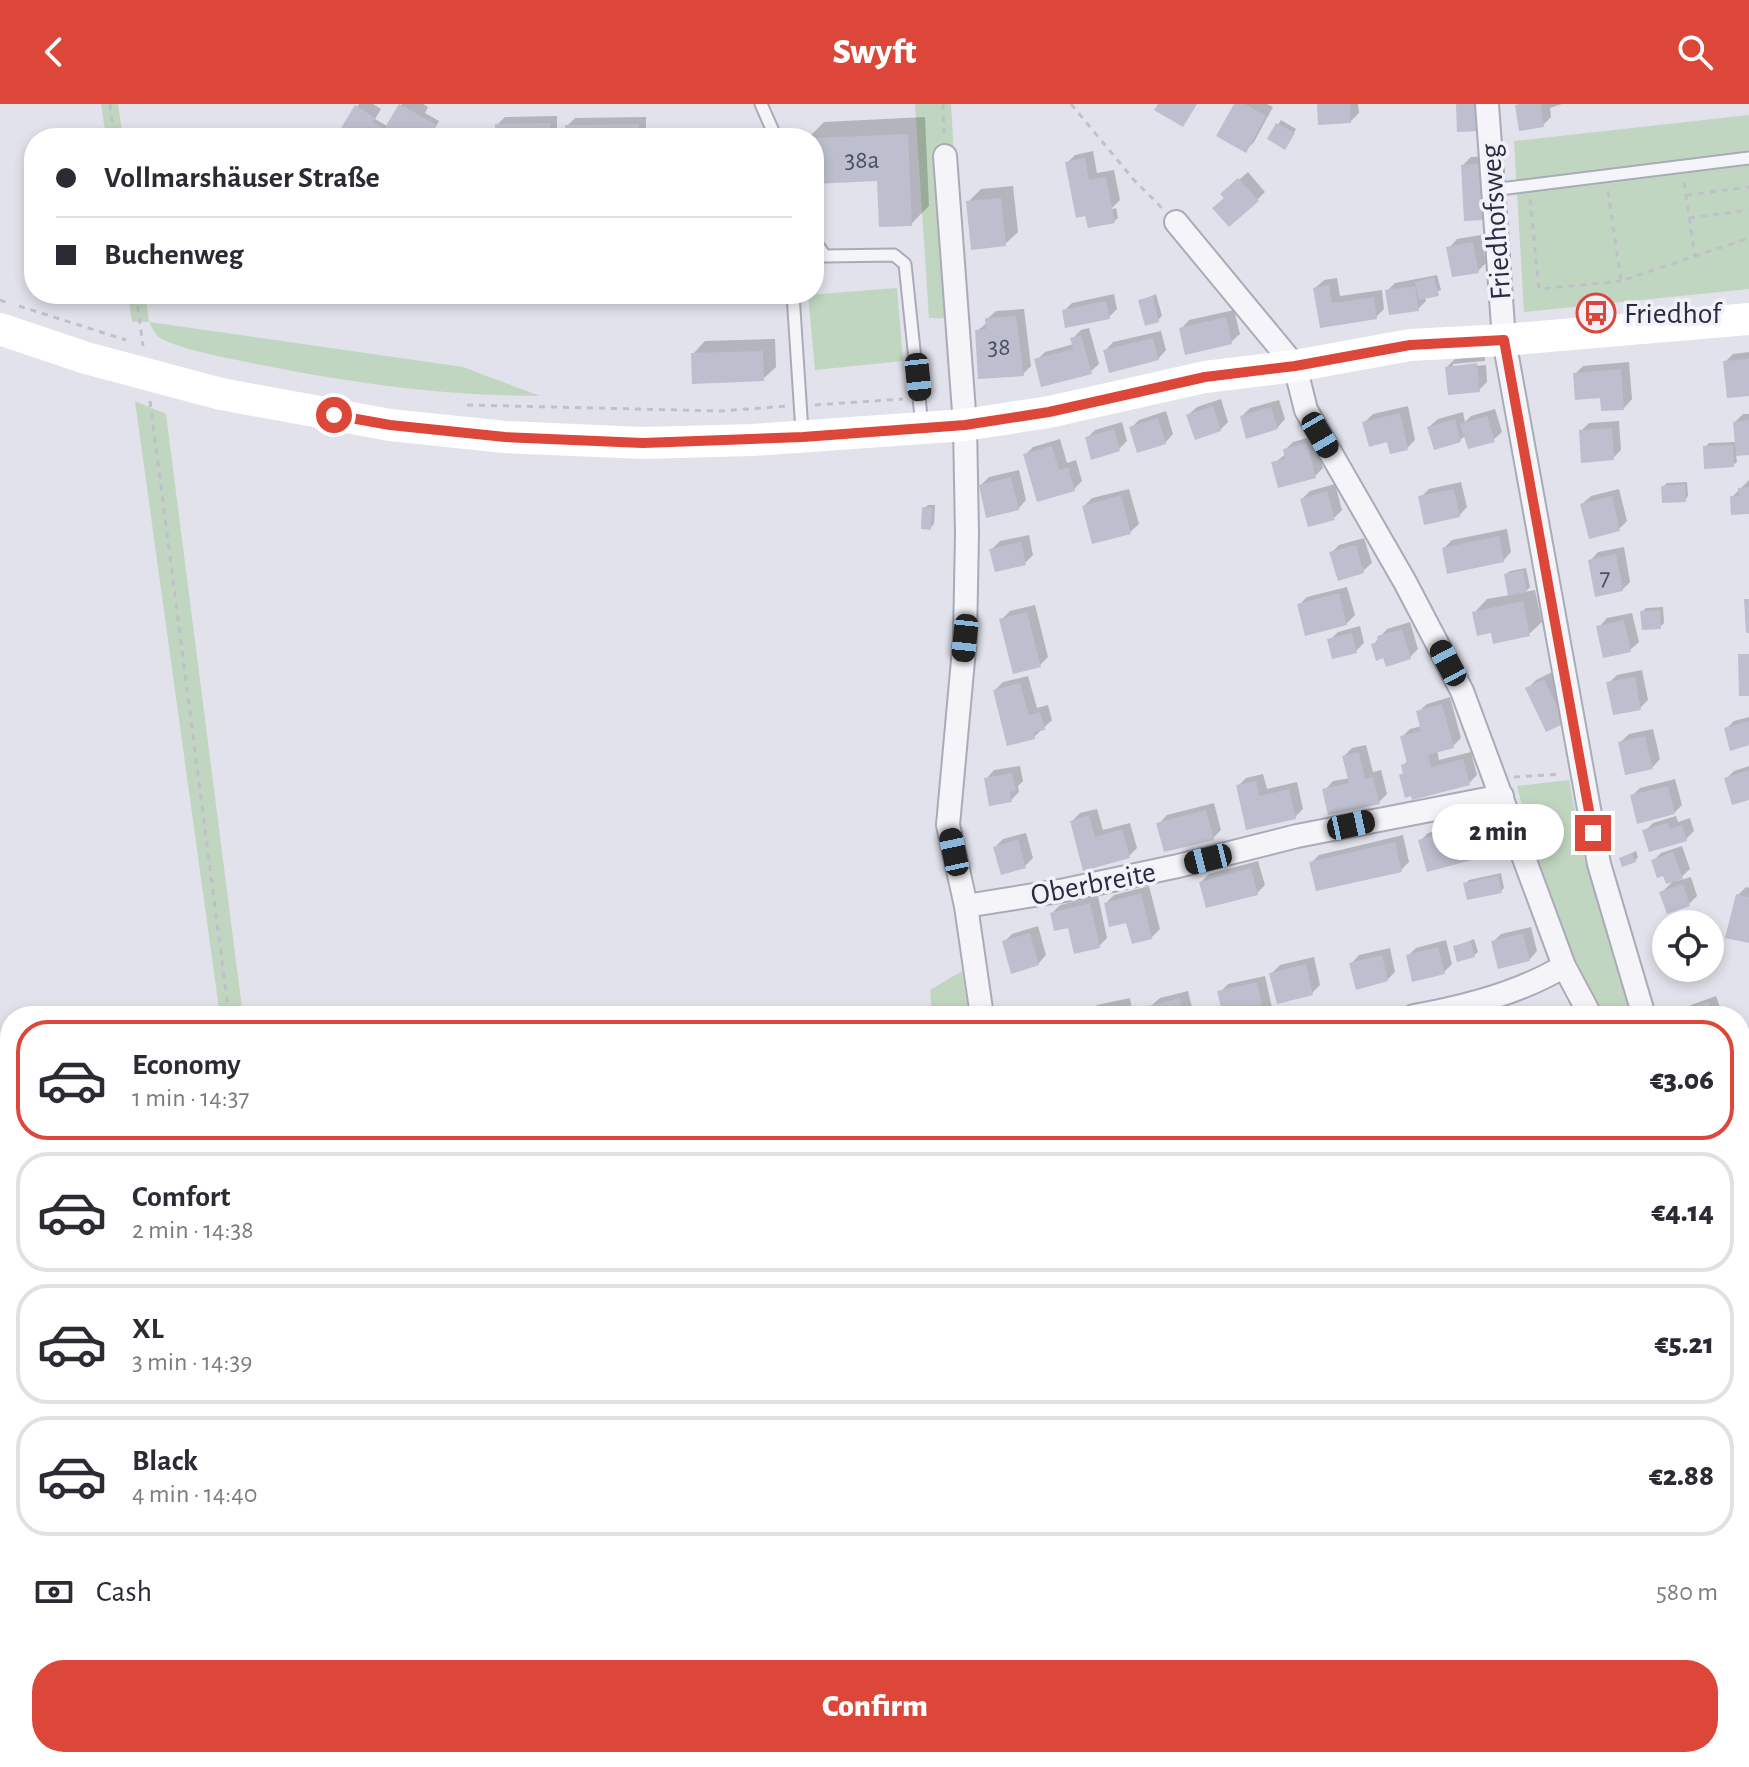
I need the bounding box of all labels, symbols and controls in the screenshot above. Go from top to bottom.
icon: back [32,30,76,74]
icon: search [1673,30,1717,74]
text: Swyft [832,34,917,70]
street label: Friedhofsweg [1476,143,1516,301]
house number: 38a [844,147,880,173]
text: Vollmarshäuser Straße [104,163,380,193]
text: Buchenweg [104,240,243,270]
bus stop icon: Friedhof [1575,292,1617,334]
place label: Friedhof [1624,299,1723,329]
house number: 38 [987,334,1011,360]
car [904,352,932,402]
route start [316,397,352,433]
car [1298,408,1342,462]
house number: 7 [1600,564,1611,590]
car [951,613,979,663]
car [1426,636,1470,690]
callout: 2 min [1433,805,1565,861]
car [1325,808,1377,842]
route end [1575,815,1611,851]
text: 2 min [1469,819,1527,845]
car [937,826,971,878]
car [1182,842,1234,876]
street label: Oberbreite [1028,857,1158,911]
map controls [1652,910,1724,982]
button: locate [1652,910,1724,982]
icon: car [36,1044,108,1116]
text: Economy [132,1050,241,1080]
text: €3.06 [1650,1065,1714,1095]
text: 1 min · 14:37 [132,1085,249,1111]
icon: car [36,1176,108,1248]
text: Comfort [132,1182,231,1212]
text: €4.14 [1652,1197,1714,1227]
text: 2 min · 14:38 [132,1217,254,1243]
icon: car [36,1308,108,1380]
text: XL [132,1314,164,1344]
text: €5.21 [1655,1329,1714,1359]
text: 3 min · 14:39 [132,1349,252,1375]
icon: car [36,1440,108,1512]
text: Black [132,1446,198,1476]
text: €2.88 [1649,1461,1714,1491]
text: 4 min · 14:40 [132,1481,257,1507]
icon: cash [32,1570,76,1614]
text: Cash [96,1577,152,1607]
text: 580 m [1656,1579,1718,1605]
button: Confirm [32,1660,1718,1752]

